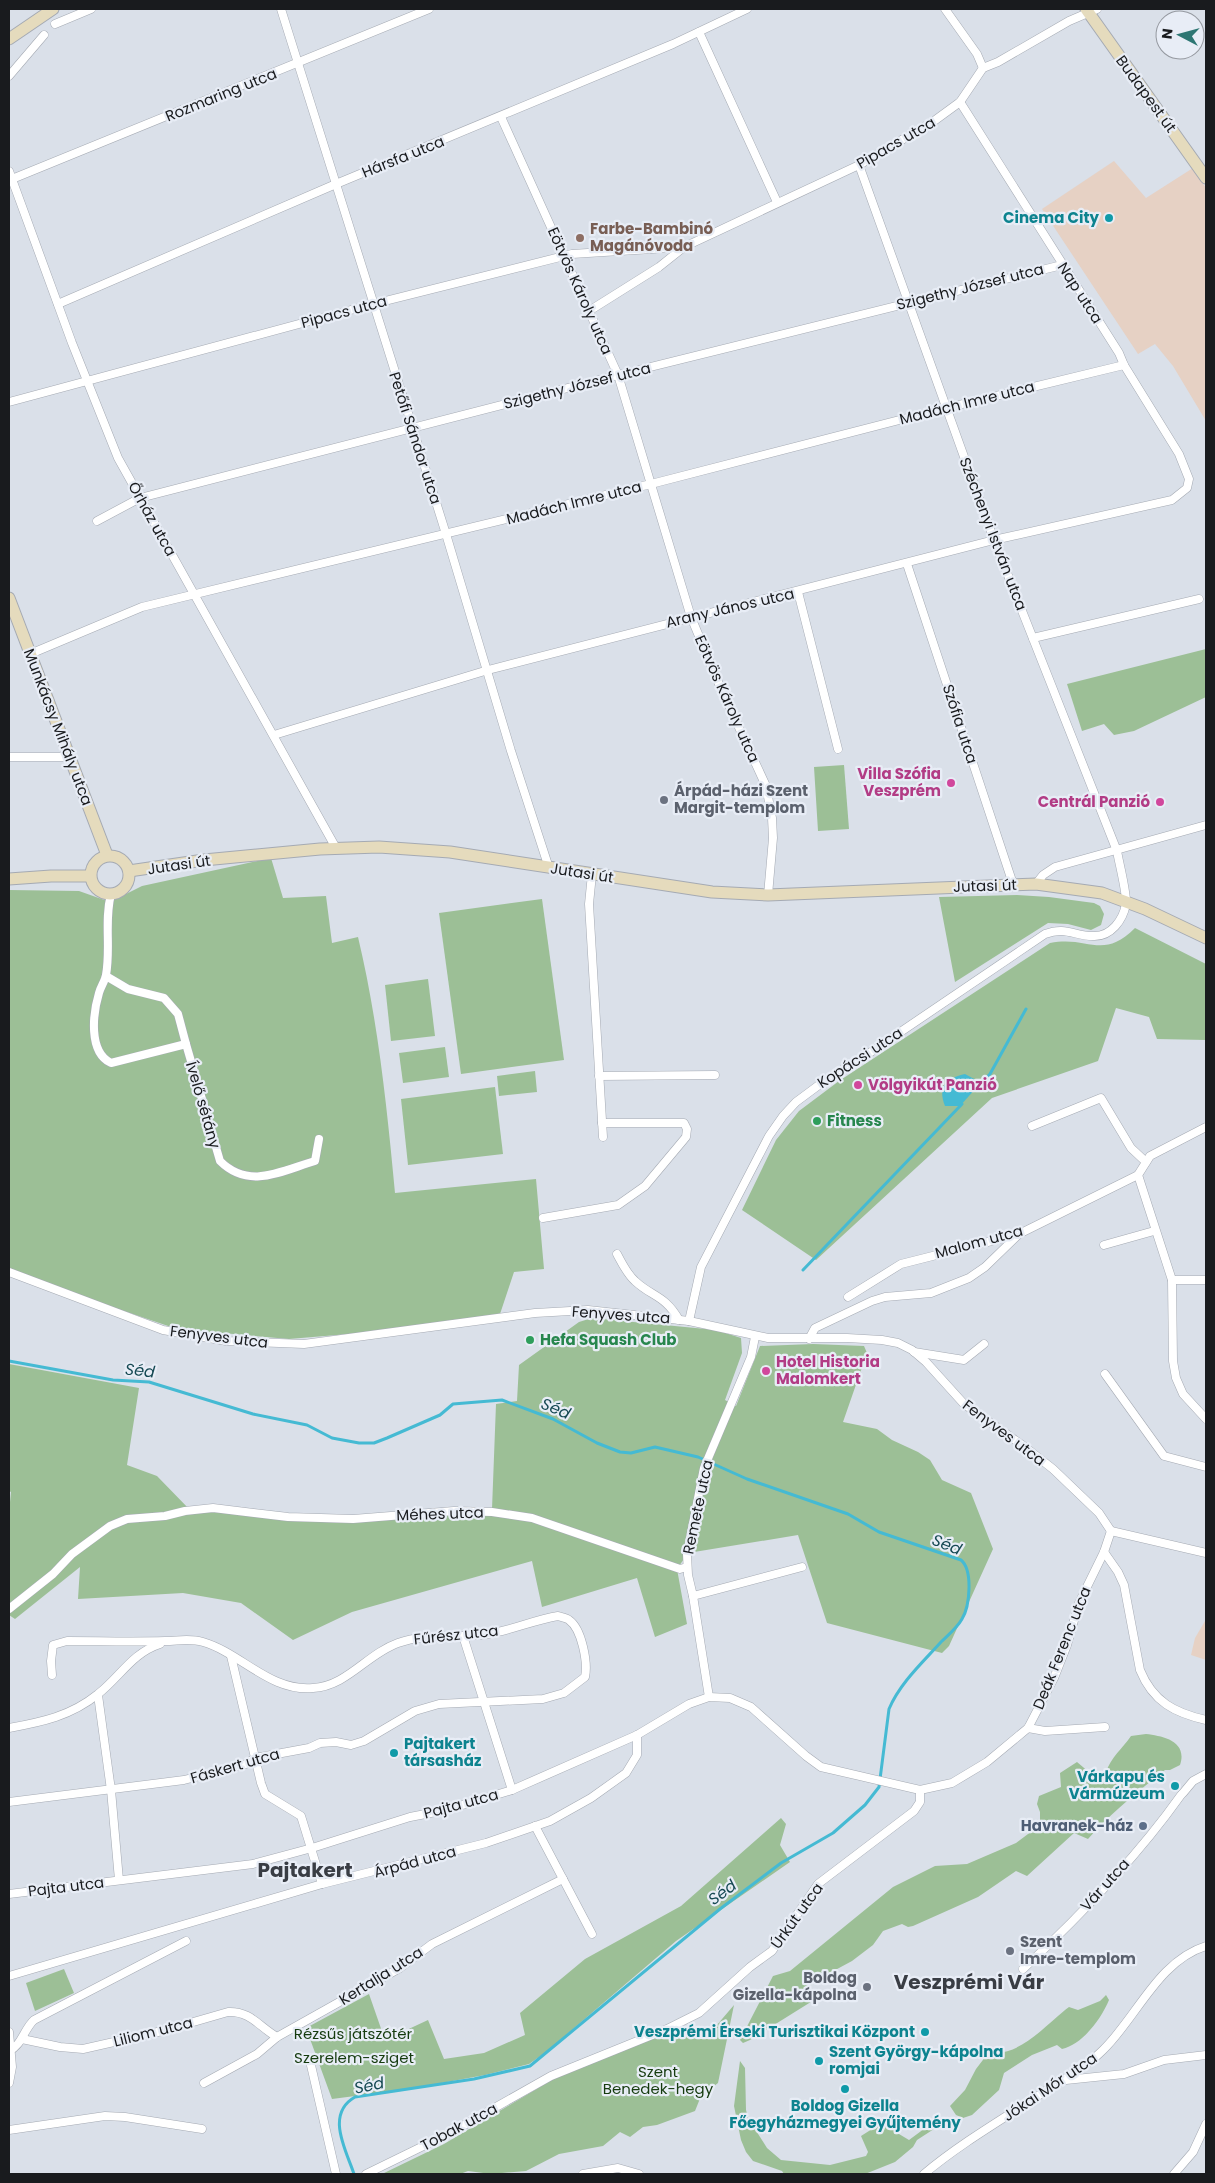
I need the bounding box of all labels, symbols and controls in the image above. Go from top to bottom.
north arrow [1155,10,1205,60]
text: N [1157,27,1178,40]
street label: Budapest út [1111,51,1182,137]
street label: Rozmaring utca [162,63,280,126]
street label: Pipacs utca [852,111,939,174]
street label: Hársfa utca [358,130,447,183]
place label: Cinema City [1003,207,1100,228]
marker: Cinema City [1103,212,1115,224]
place label: Farbe-Bambinó Magánóvoda [590,218,714,256]
street label: Eötvös Károly utca [543,224,618,358]
marker: Farbe-Bambinó Magánóvoda [574,232,586,244]
street label: Szigethy József utca [894,258,1046,315]
street label: Nap utca [1053,258,1108,327]
street label: Pipacs utca [299,290,389,333]
street label: Szigethy József utca [501,357,653,414]
street label: Petőfi Sándor utca [384,369,447,507]
street label: Madách Imre utca [897,376,1037,429]
street label: Széchenyi István utca [955,454,1032,613]
street label: Madách Imre utca [504,476,644,529]
street label: Őrház utca [123,478,182,560]
street label: Arany János utca [664,583,796,633]
street label: Eötvös Károly utca [690,632,765,766]
street label: Munkácsy Mihály utca [19,645,98,808]
street label: Szófia utca [938,681,983,766]
place label: Villa Szófia Veszprém [857,763,941,801]
marker: Villa Szófia Veszprém [945,777,957,789]
place label: Árpád-házi Szent Margit-templom [674,780,808,818]
place label: Centrál Panzió [1038,791,1150,812]
marker: Árpád-házi Szent Margit-templom [658,794,670,806]
marker: Centrál Panzió [1154,796,1166,808]
street label: Jutasi út [146,850,212,879]
street label: Jutasi út [549,857,615,888]
street label: Jutasi út [953,874,1017,897]
street label: Kopácsi utca [813,1022,906,1093]
street label: Ívelő sétány [181,1059,226,1151]
place label: Völgyikút Panzió [868,1074,997,1095]
marker: Völgyikút Panzió [852,1079,864,1091]
place label: Fitness [827,1110,882,1131]
marker: Fitness [811,1115,823,1127]
street label: Malom utca [933,1220,1025,1263]
street label: Fenyves utca [571,1301,671,1328]
street label: Fenyves utca [169,1320,269,1353]
place label: Hefa Squash Club [540,1329,677,1350]
marker: Hefa Squash Club [524,1334,536,1346]
place label: Hotel Historia Malomkert [776,1351,880,1389]
water label: Séd [124,1357,156,1384]
marker: Hotel Historia Malomkert [760,1365,772,1377]
water label: Séd [537,1392,574,1425]
street label: Fenyves utca [959,1394,1050,1471]
street label: Remete utca [677,1458,718,1556]
street label: Méhes utca [396,1501,484,1526]
water label: Séd [929,1528,965,1561]
street label: Deák Ferenc utca [1027,1583,1096,1712]
street label: Fűrész utca [413,1620,499,1649]
place label: Pajtakert társasház [404,1733,481,1771]
street label: Fáskert utca [188,1743,282,1788]
marker: Pajtakert társasház [388,1747,400,1759]
place label: Várkapu és Vármúzeum [1069,1766,1165,1804]
marker: Várkapu és Vármúzeum [1169,1780,1181,1792]
street label: Pajta utca [421,1783,501,1824]
place label: Havranek-ház [1021,1815,1133,1836]
marker: Havranek-ház [1137,1820,1149,1832]
street label: Árpád utca [371,1840,458,1883]
street label: Vár utca [1075,1854,1134,1916]
district label: Pajtakert [258,1856,353,1884]
street label: Pajta utca [27,1871,105,1902]
water label: Séd [703,1874,741,1911]
street label: Úrkút utca [766,1878,828,1953]
place label: Szent Imre-templom [1020,1931,1136,1969]
street label: Kertalja utca [335,1941,427,2010]
marker: Szent Imre-templom [1004,1945,1016,1957]
place label: Boldog Gizella-kápolna [733,1967,857,2005]
district label: Veszprémi Vár [894,1968,1045,1996]
marker: Boldog Gizella-kápolna [861,1981,873,1993]
street label: Liliom utca [111,2012,195,2051]
place label: Veszprémi Érseki Turisztikai Központ [634,2021,915,2042]
park label: Rézsűs játszótér [294,2023,413,2044]
marker: Veszprémi Érseki Turisztikai Központ [919,2026,931,2038]
place label: Szent György-kápolna romjai [829,2041,1003,2079]
park label: Szerelem-sziget [294,2047,414,2068]
street label: Jókai Mór utca [998,2047,1101,2126]
marker: Szent György-kápolna romjai [813,2055,825,2067]
park label: Szent Benedek-hegy [603,2061,714,2099]
water label: Séd [352,2071,386,2100]
marker: Boldog Gizella Főegyházmegyei Gyűjtemény [839,2083,851,2095]
place label: Boldog Gizella Főegyházmegyei Gyűjtemény [729,2095,961,2133]
street label: Tobak utca [417,2098,501,2156]

